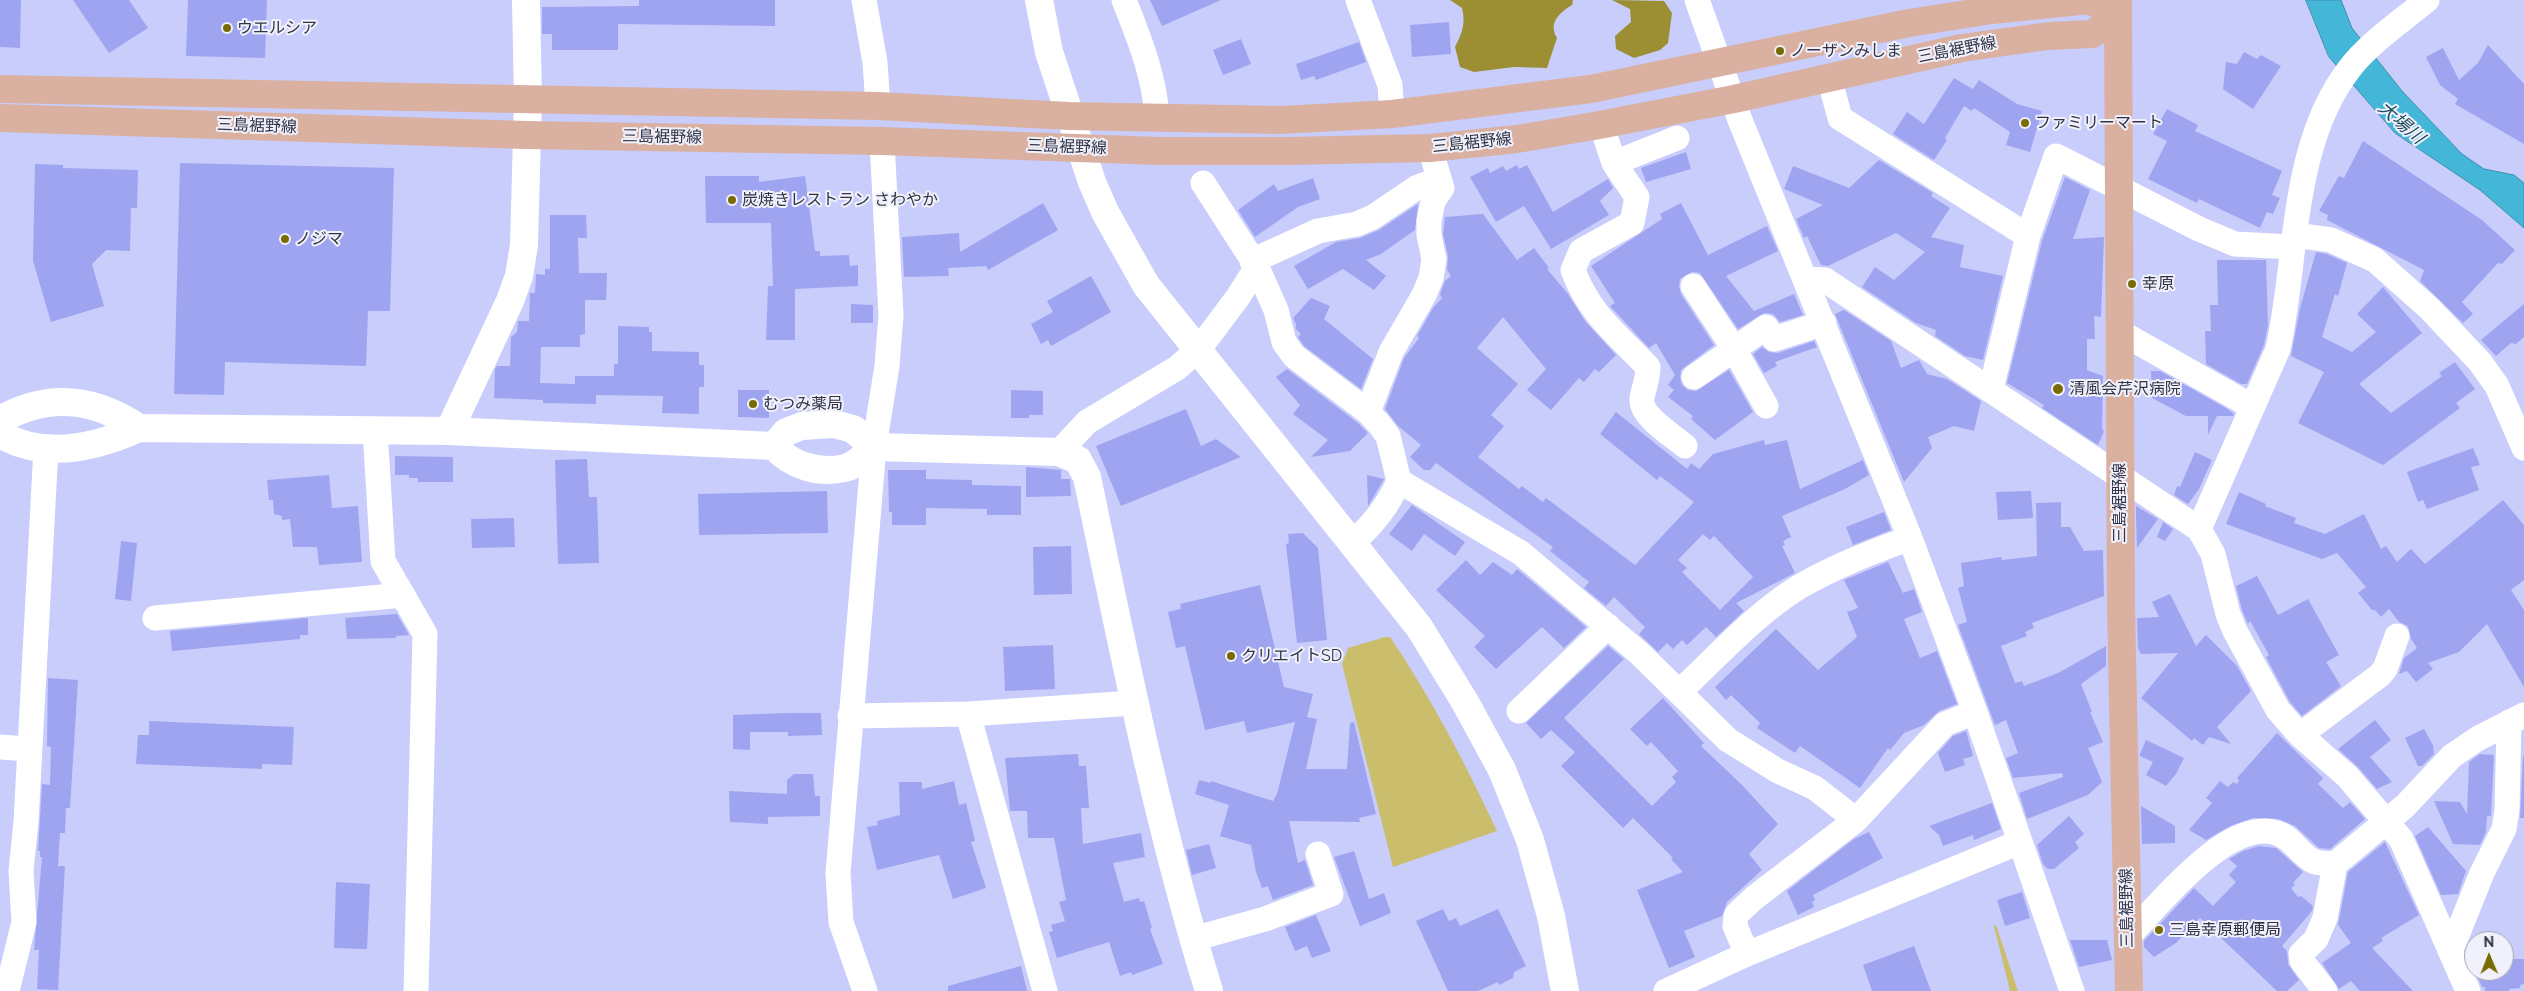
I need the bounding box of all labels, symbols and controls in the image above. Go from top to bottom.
place label: ウエルシア [237,18,317,38]
marker: ウエルシア [221,22,233,34]
street label: 三島裾野線 [1916,33,1998,67]
place label: ノーザンみしま [1790,41,1902,61]
marker: ノーザンみしま [1774,45,1786,57]
water label: 大場川 [2374,97,2428,149]
place label: ファミリーマート [2035,113,2163,133]
street label: 三島裾野線 [217,115,297,137]
marker: ファミリーマート [2019,117,2031,129]
street label: 三島裾野線 [622,127,702,147]
street label: 三島裾野線 [1431,129,1513,157]
street label: 三島裾野線 [1027,136,1107,158]
place label: 炭焼きレストラン さわやか [742,190,938,210]
marker: 炭焼きレストラン さわやか [726,194,738,206]
place label: ノジマ [295,229,343,249]
marker: ノジマ [279,233,291,245]
place label: 幸原 [2142,274,2174,294]
marker: 幸原 [2126,278,2138,290]
place label: 清風会芹沢病院 [2069,379,2181,399]
marker: 清風会芹沢病院 [2051,382,2065,396]
place label: むつみ薬局 [763,394,843,414]
marker: むつみ薬局 [747,398,759,410]
street label: 三島裾野線 [2110,463,2130,543]
place label: クリエイトSD [1241,646,1342,666]
marker: クリエイトSD [1225,650,1237,662]
street label: 三島裾野線 [2117,868,2137,948]
place label: 三島幸原郵便局 [2169,920,2281,940]
marker: 三島幸原郵便局 [2153,924,2165,936]
north arrow [2464,931,2514,981]
text: N [2483,934,2494,950]

